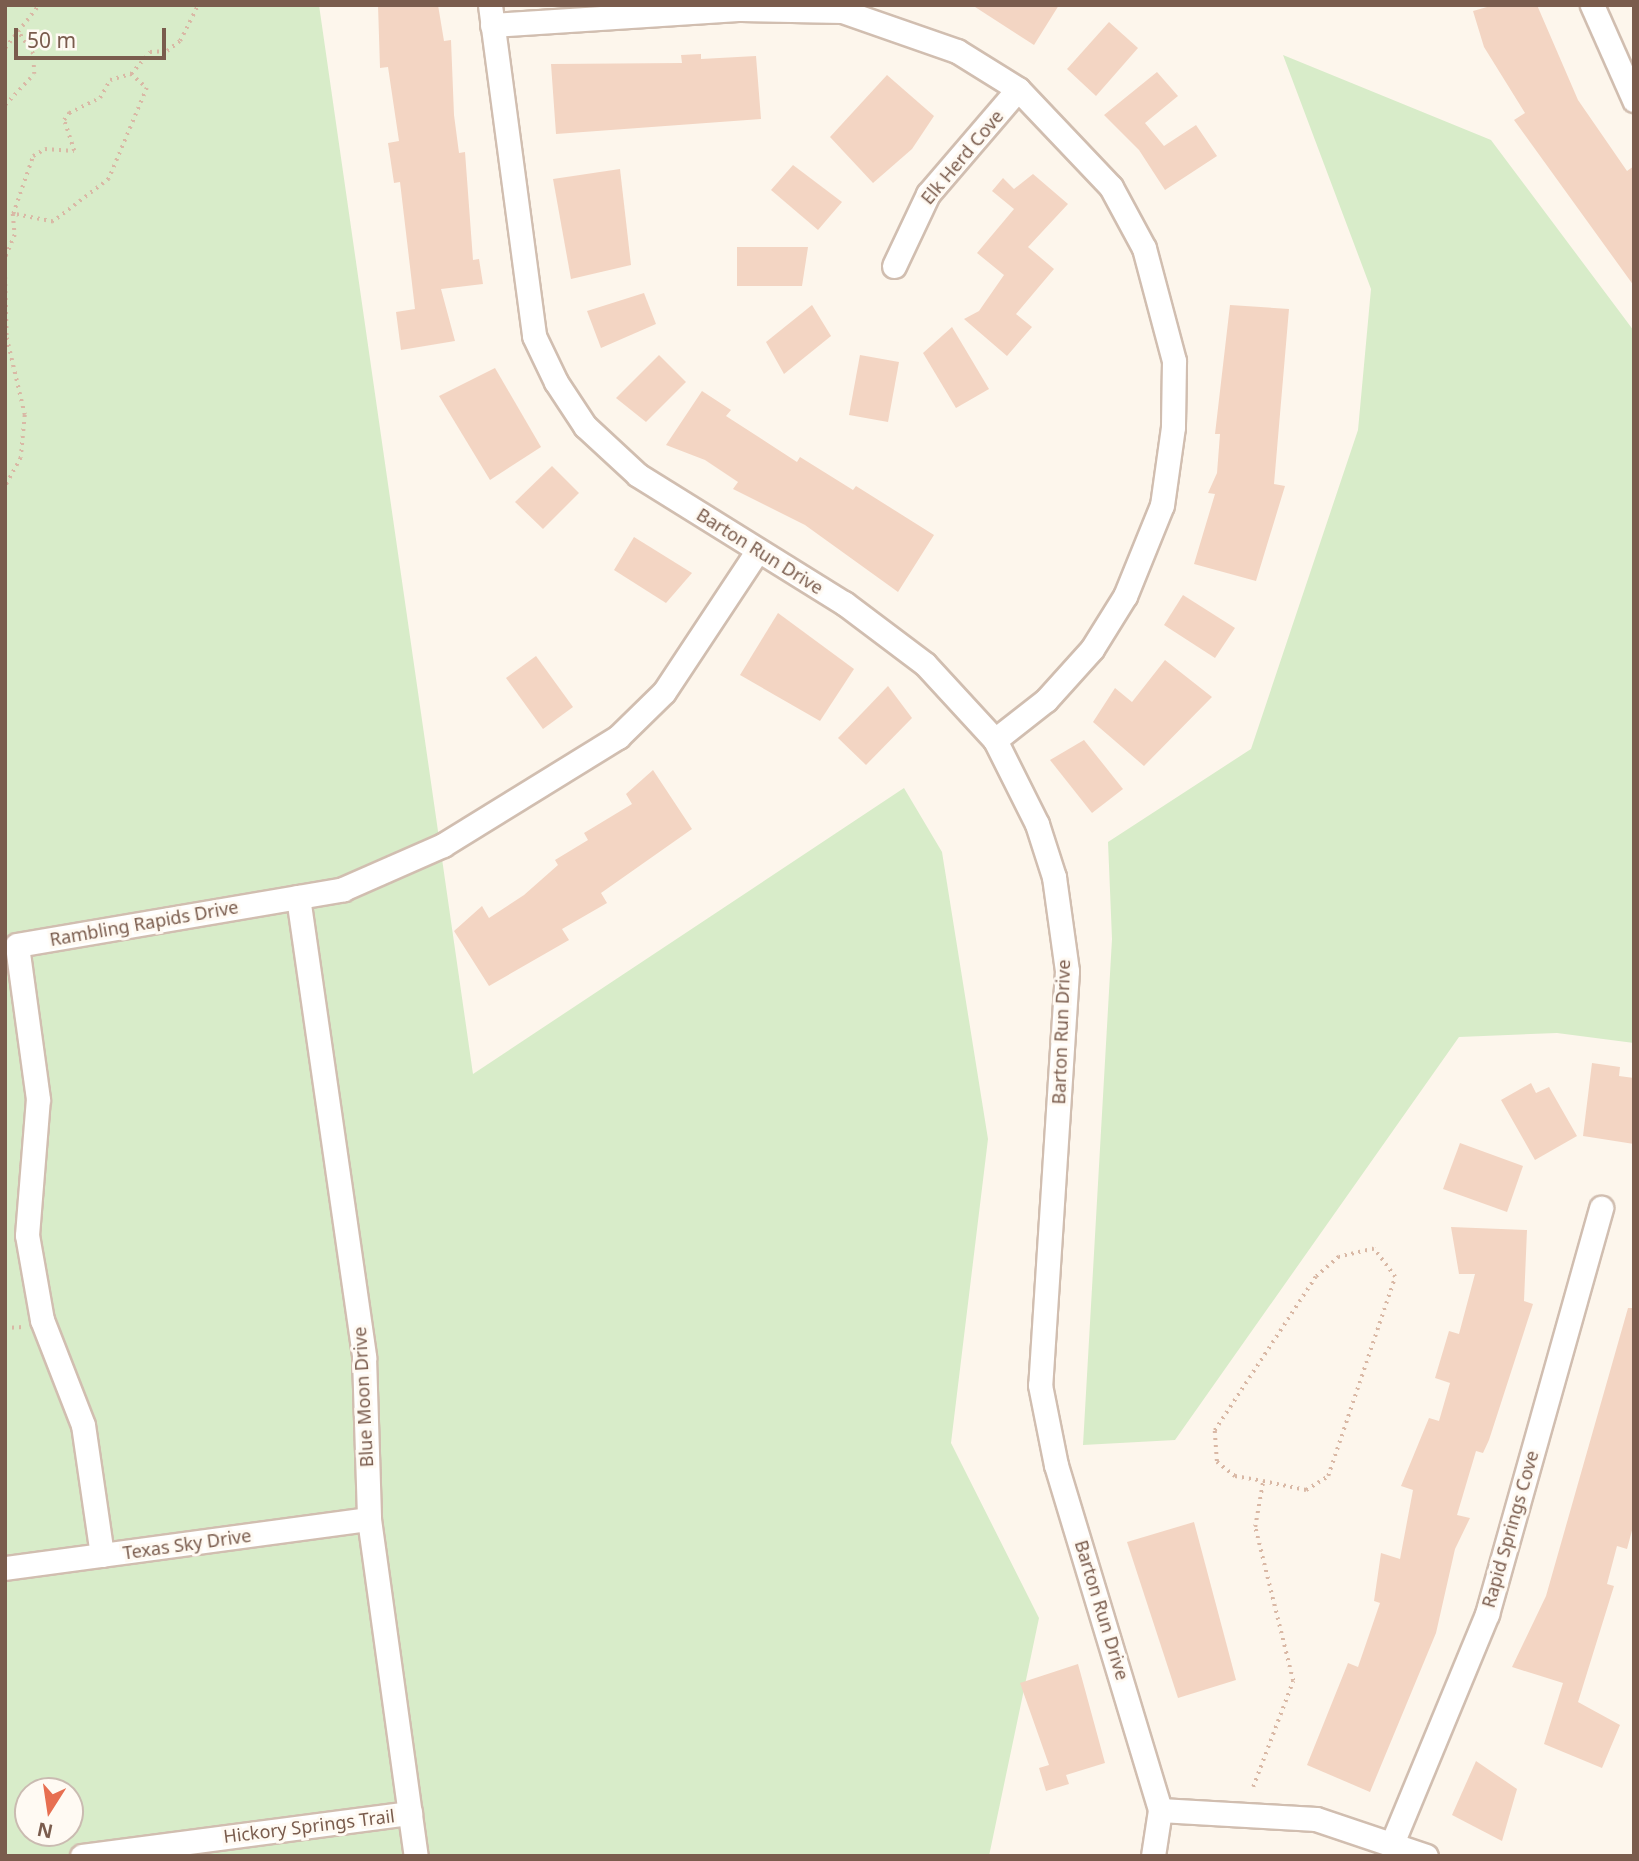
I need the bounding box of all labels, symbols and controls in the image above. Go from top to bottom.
scale bar [18,14,170,58]
text: 50 m [27,26,76,54]
street label: Elk Herd Cove [916,105,1008,209]
street label: Barton Run Drive [693,503,827,599]
street label: Rambling Rapids Drive [48,896,240,950]
street label: Barton Run Drive [1048,959,1074,1105]
street label: Blue Moon Drive [349,1326,377,1468]
street label: Rapid Springs Cove [1477,1448,1543,1610]
street label: Texas Sky Drive [121,1524,253,1564]
street label: Barton Run Drive [1070,1537,1134,1683]
north arrow [14,1777,84,1847]
street label: Hickory Springs Trail [222,1805,396,1847]
text: N [35,1816,55,1845]

